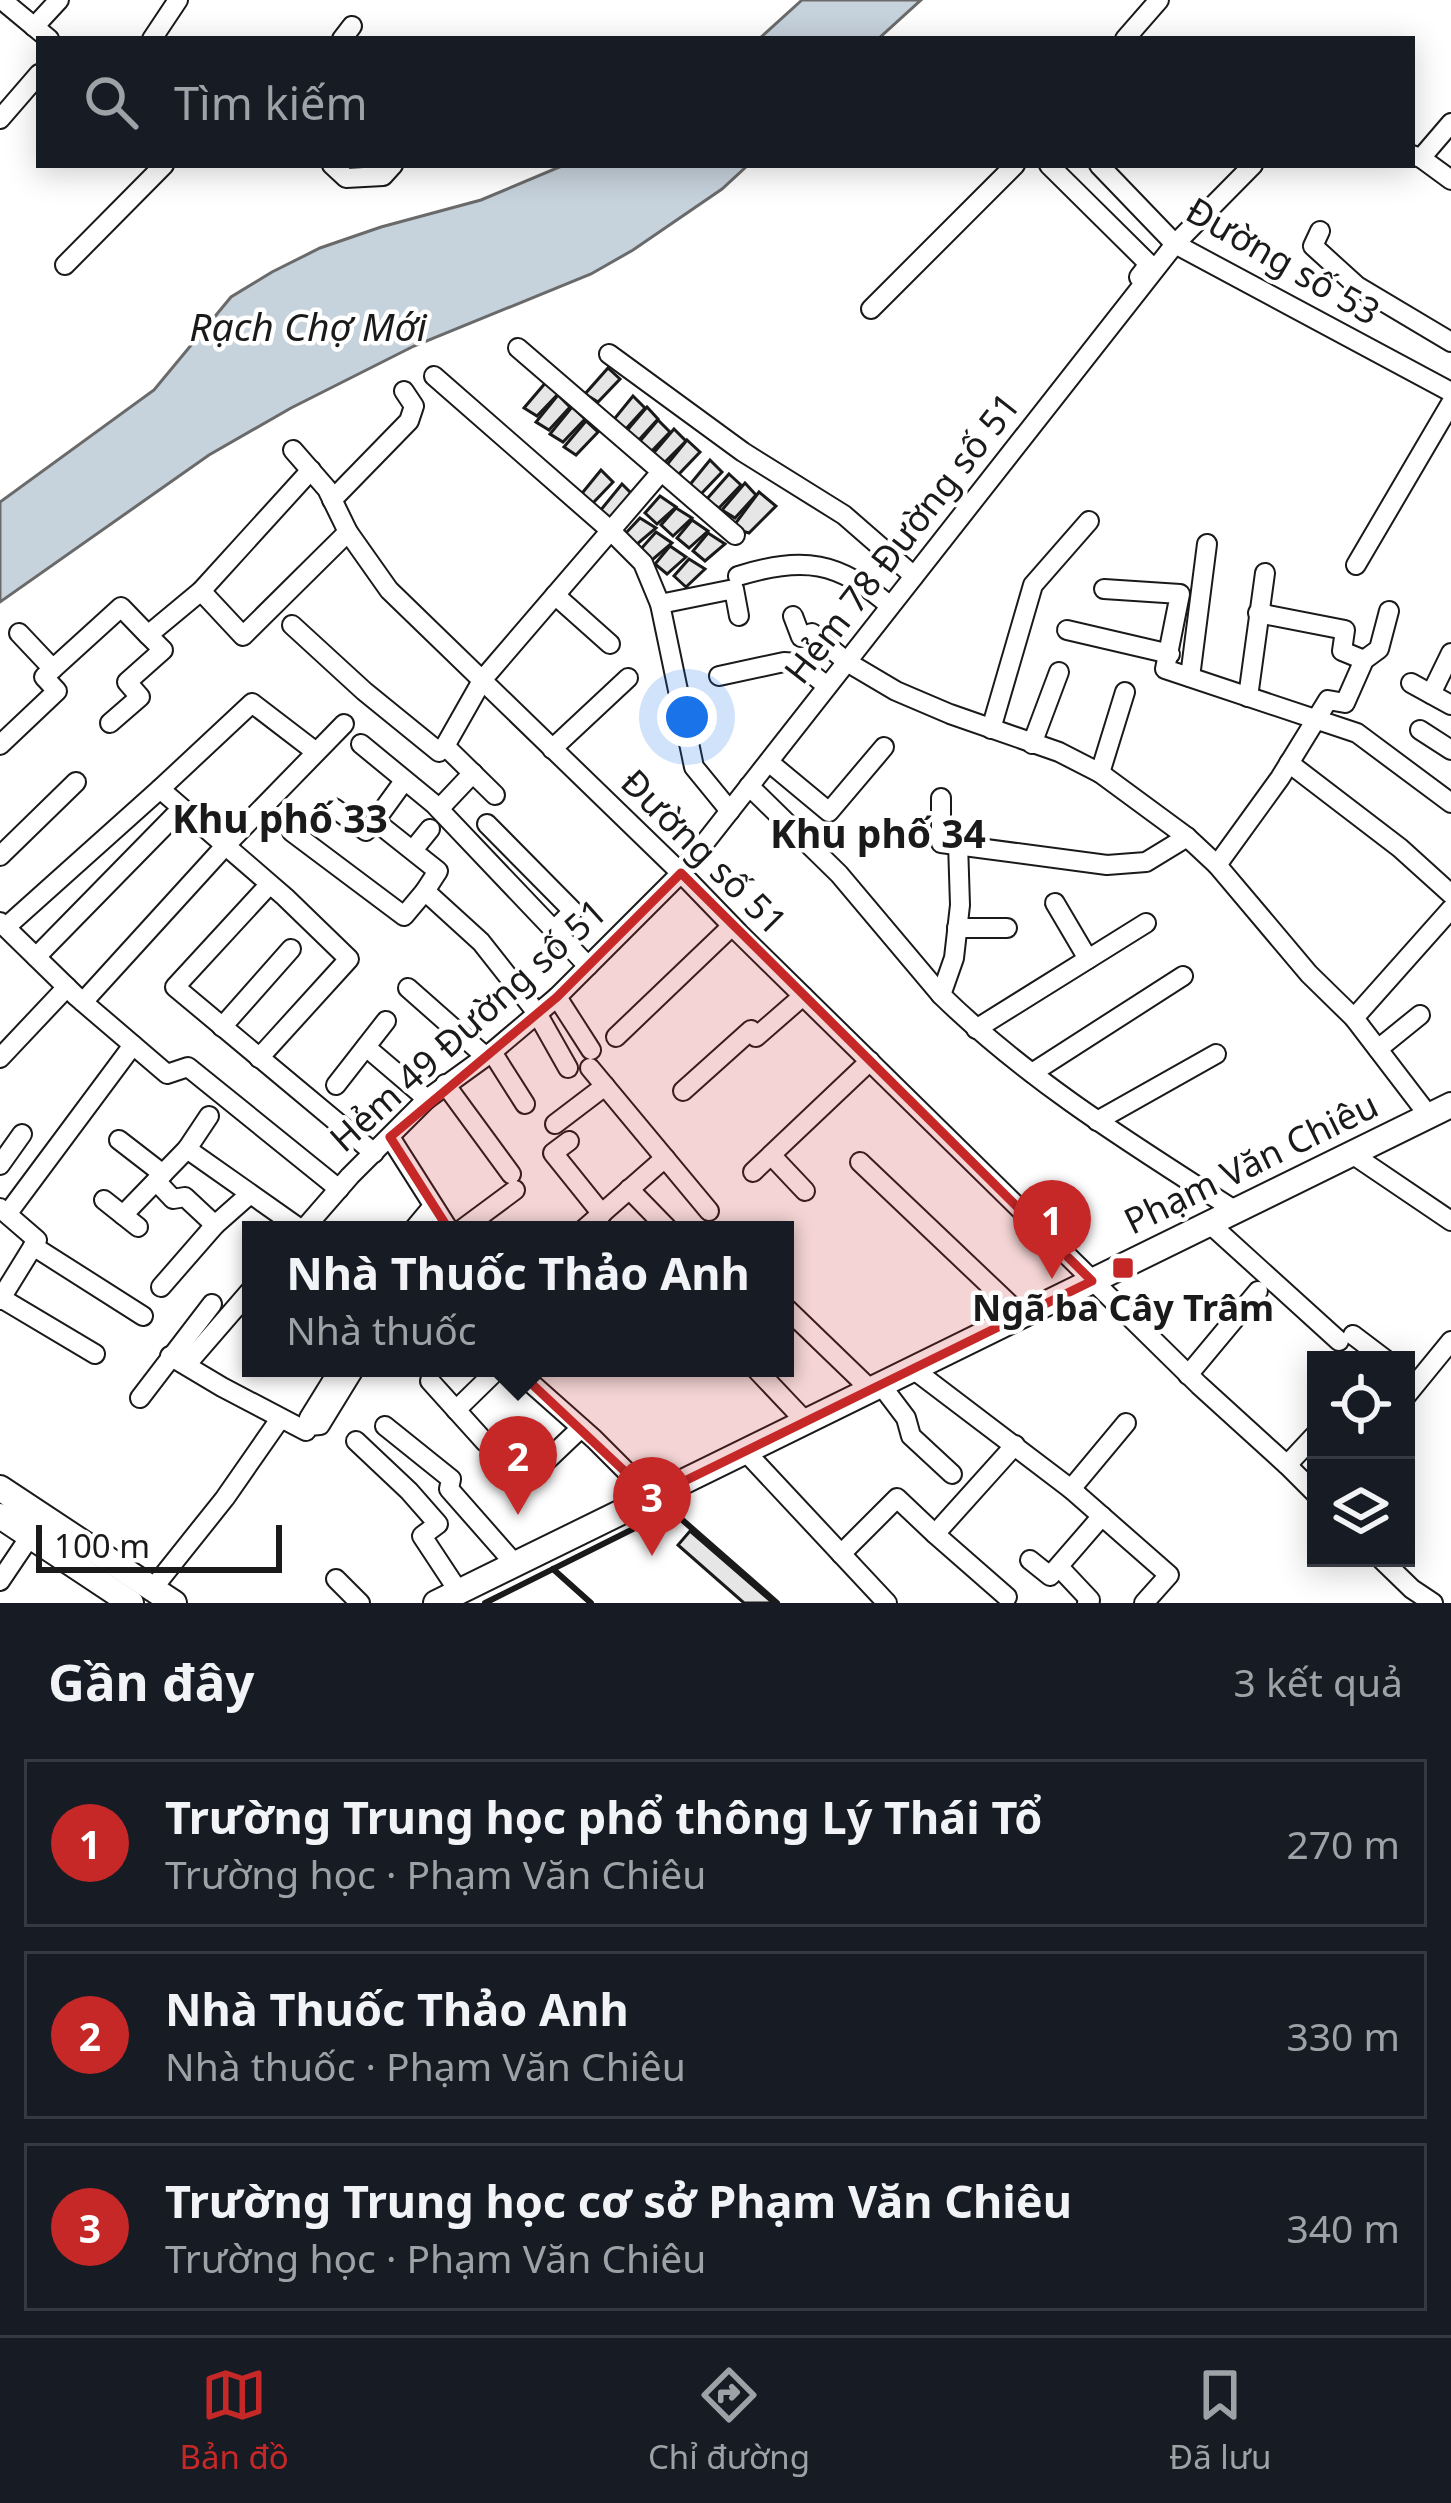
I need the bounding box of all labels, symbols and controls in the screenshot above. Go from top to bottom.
search box [36,36,1415,168]
icon: search [78,69,144,135]
text: Tìm kiếm [174,72,368,133]
street label: Đường số 53 [1177,185,1389,336]
water label: Rạch Chợ Mới [189,299,428,352]
street label: Hẻm 78 Đường số 51 [773,382,1031,693]
your location [657,687,717,747]
street label: Đường số 51 [611,758,798,945]
district label: Khu phố 33 [172,791,388,844]
district label: Khu phố 34 [770,806,986,859]
street label: Hẻm 49 Đường số 51 [319,887,617,1162]
street label: Phạm Văn Chiêu [1116,1080,1386,1245]
pin: 1 [1013,1180,1091,1279]
popup [242,1221,794,1377]
text: Nhà Thuốc Thảo Anh [286,1242,750,1303]
marker: Ngã ba Cây Trâm [1110,1255,1136,1281]
place label: Ngã ba Cây Trâm [972,1283,1274,1332]
text: Nhà thuốc [286,1303,477,1356]
map controls [1307,1351,1415,1567]
button: locate [1307,1351,1415,1459]
pin: 2 [479,1416,557,1515]
pin: 3 [613,1457,691,1556]
button: layers [1307,1459,1415,1567]
scale bar [36,1519,282,1572]
text: 100 m [54,1523,150,1568]
text: Gần đây [48,1646,254,1716]
text: 3 kết quả [1234,1655,1403,1708]
text: Trường Trung học phổ thông Lý Thái Tổ [165,1786,1042,1847]
text: 1 [79,1817,101,1870]
text: 270 m [1286,1817,1400,1870]
text: Trường học · Phạm Văn Chiêu [165,1847,706,1900]
text: Nhà Thuốc Thảo Anh [165,1978,629,2039]
text: 2 [79,2009,101,2062]
text: 330 m [1286,2009,1400,2062]
text: Nhà thuốc · Phạm Văn Chiêu [165,2039,686,2092]
text: Trường Trung học cơ sở Phạm Văn Chiêu [165,2170,1072,2231]
text: 3 [79,2201,101,2254]
text: 340 m [1286,2201,1400,2254]
text: Trường học · Phạm Văn Chiêu [165,2231,706,2284]
tab: Bản đồ [180,2362,289,2479]
tab: Chỉ đường [648,2362,810,2479]
tab: Đã lưu [1169,2362,1271,2479]

